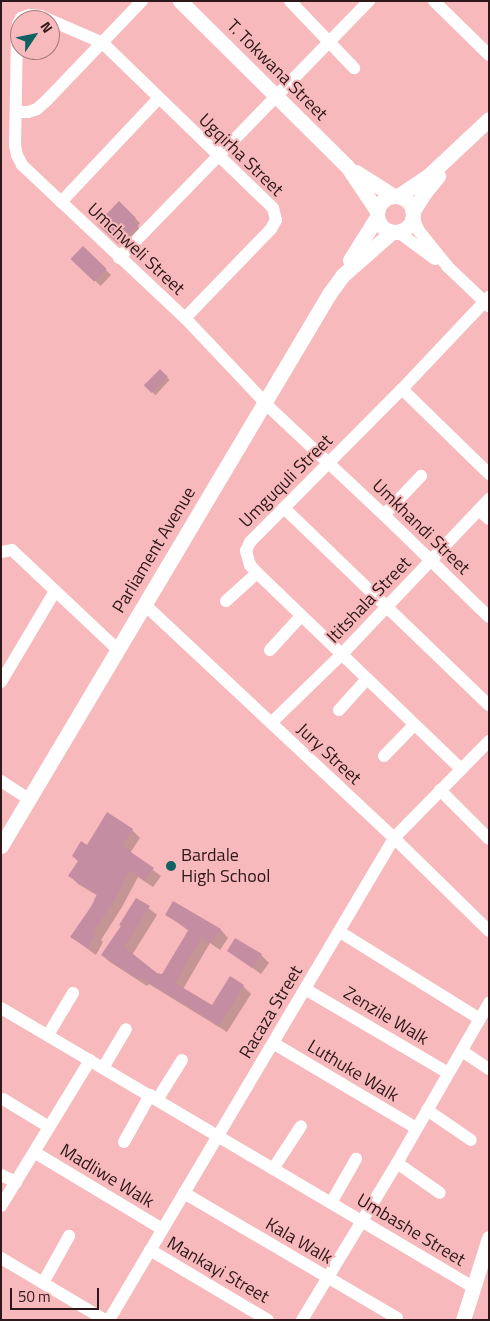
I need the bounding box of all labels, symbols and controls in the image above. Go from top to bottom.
north arrow [10,10,60,60]
street label: T. Tokwana Street [222,15,332,125]
text: N [36,17,58,37]
street label: Ugqirha Street [194,109,288,201]
street label: Umchweli Street [83,198,189,300]
street label: Umguquli Street [235,430,337,532]
street label: Umkhandi Street [368,475,474,579]
street label: Parliament Avenue [108,483,200,617]
street label: Ititshala Street [322,552,416,648]
street label: Jury Street [292,719,366,789]
place label: Bardale High School [181,845,270,888]
marker: Bardale High School [165,860,177,872]
street label: Racaza Street [235,962,307,1062]
street label: Zenzile Walk [340,982,432,1050]
street label: Luthuke Walk [303,1035,403,1107]
street label: Madliwe Walk [56,1139,158,1213]
street label: Umbashe Street [353,1189,469,1271]
street label: Kala Walk [262,1213,336,1269]
street label: Mankayi Street [163,1232,273,1308]
scale bar [12,1278,101,1310]
text: 50 m [18,1285,51,1308]

